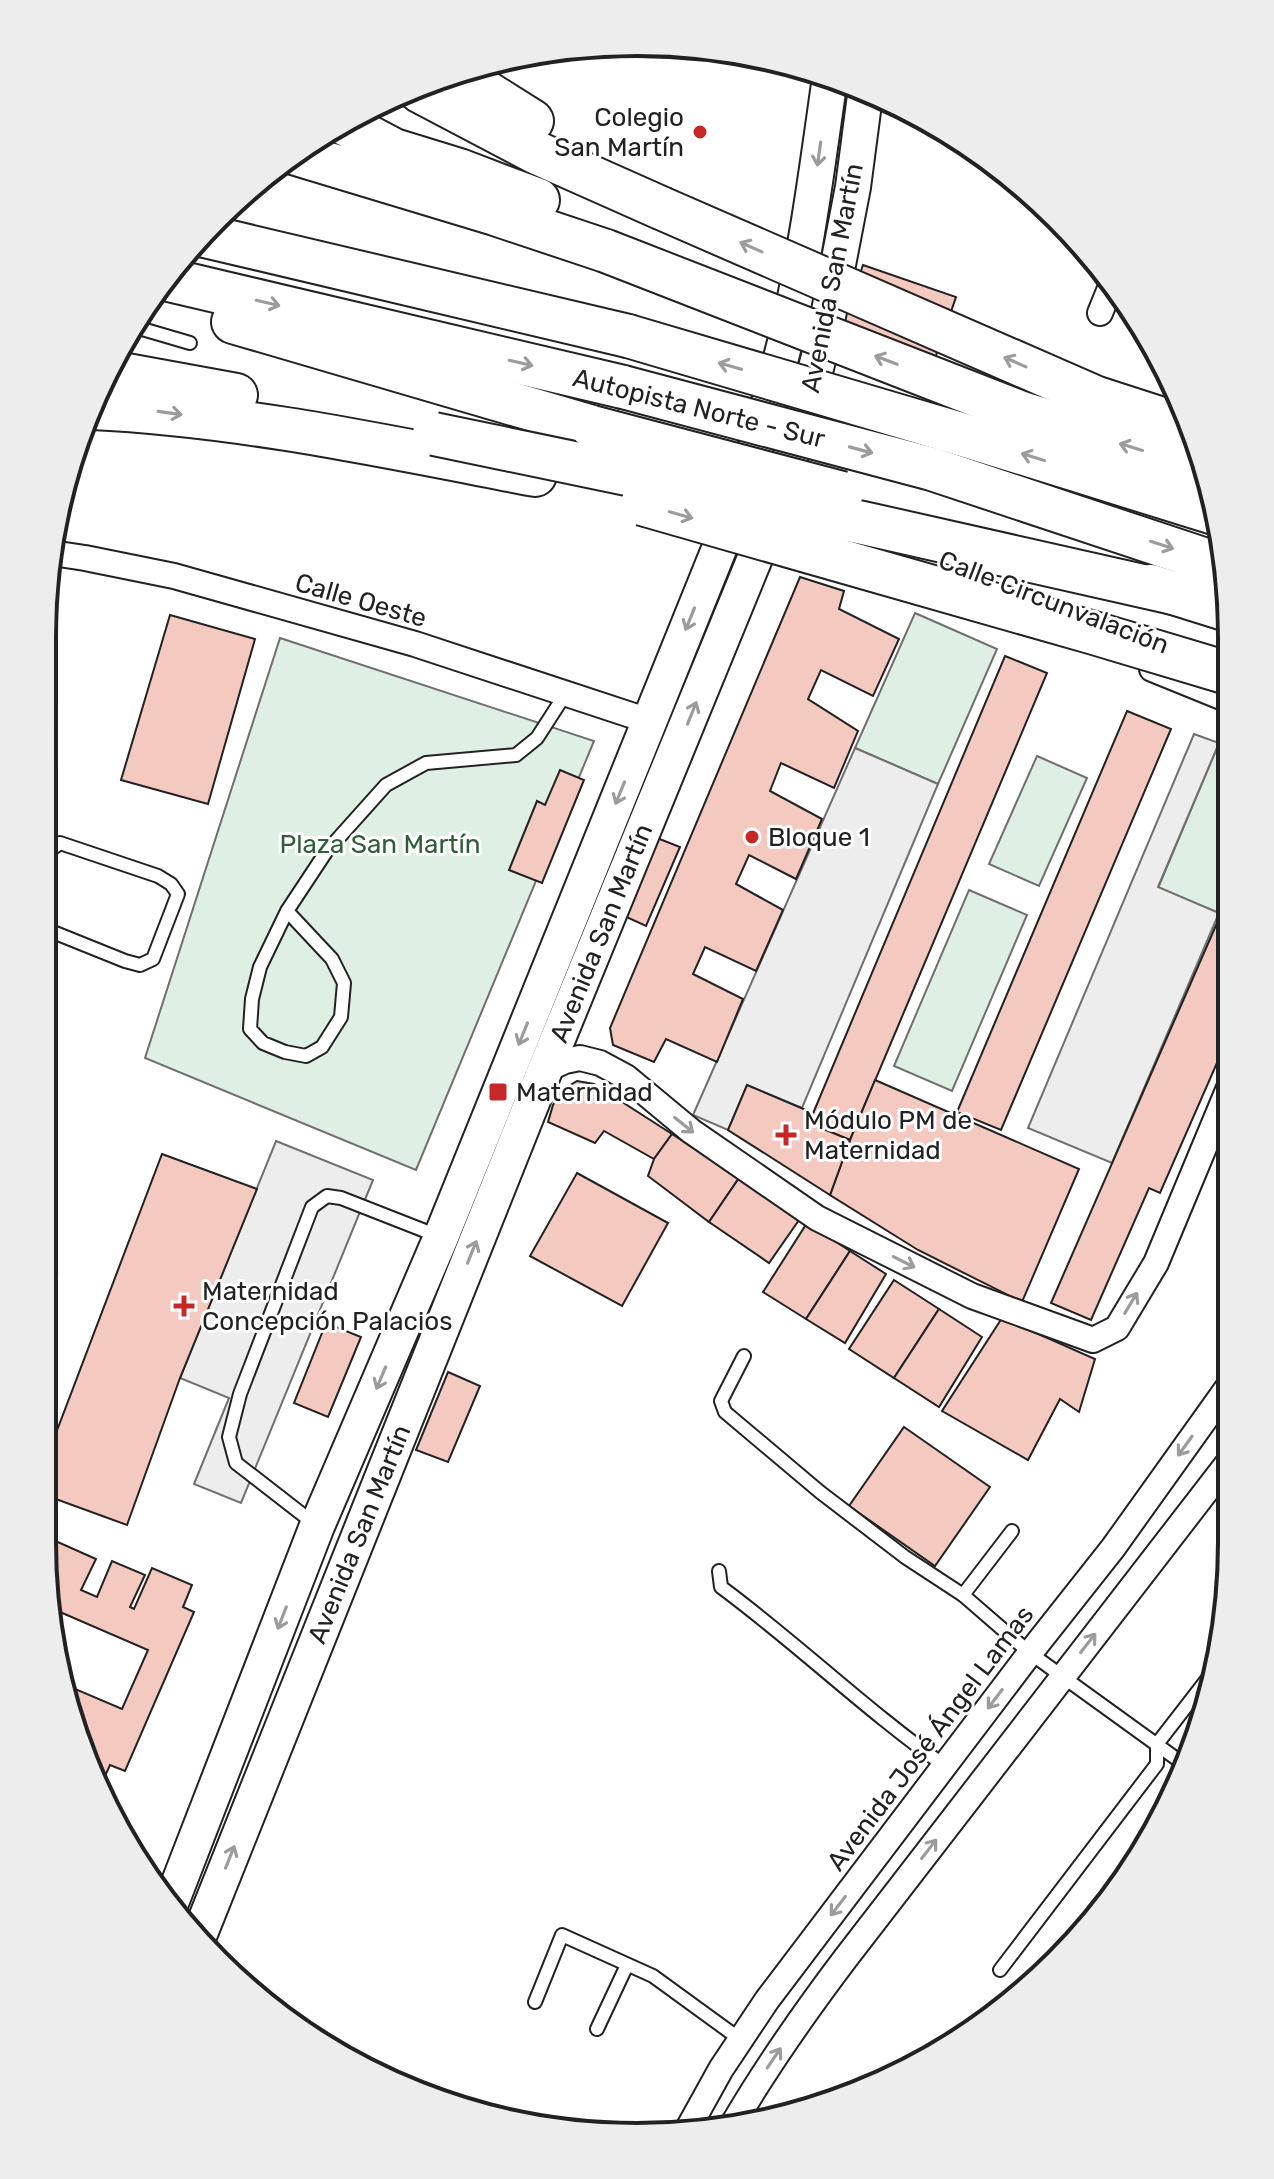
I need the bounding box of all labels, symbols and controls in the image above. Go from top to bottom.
place label: Colegio San Martín [554,102,684,163]
marker: Colegio San Martín [691,123,709,141]
one-way arrow [812,140,827,167]
street label: Avenida San Martín [795,161,870,395]
one-way arrow [739,238,764,253]
one-way arrow [255,296,281,311]
one-way arrow [874,352,899,366]
one-way arrow [1003,354,1027,369]
one-way arrow [508,356,534,371]
one-way arrow [717,358,743,373]
street label: Autopista Norte - Sur [570,362,828,455]
one-way arrow [157,406,182,421]
one-way arrow [1119,439,1144,453]
one-way arrow [847,444,873,459]
one-way arrow [1020,448,1045,463]
one-way arrow [667,508,693,523]
one-way arrow [1149,539,1174,554]
street label: Calle Circunvalación [934,544,1173,661]
street label: Calle Oeste [292,567,430,634]
one-way arrow [682,606,697,631]
one-way arrow [685,701,700,726]
one-way arrow [612,780,626,805]
street label: Avenida San Martín [543,819,659,1047]
place label: Bloque 1 [768,822,870,853]
marker: Bloque 1 [743,828,761,846]
park label: Plaza San Martín [279,829,481,860]
one-way arrow [514,1021,529,1046]
place label: Maternidad [516,1077,653,1108]
marker: Maternidad [487,1081,509,1103]
place label: Módulo PM de Maternidad [804,1105,972,1166]
one-way arrow [673,1116,694,1134]
marker: Módulo PM de Maternidad [775,1124,797,1146]
one-way arrow [466,1240,480,1265]
one-way arrow [891,1254,915,1270]
place label: Maternidad Concepción Palacios [202,1276,452,1337]
one-way arrow [1124,1292,1140,1315]
marker: Maternidad Concepción Palacios [173,1295,195,1317]
one-way arrow [372,1365,387,1390]
street label: Avenida San Martín [301,1420,417,1648]
one-way arrow [1177,1435,1194,1457]
street label: Avenida José Ángel Lamas [821,1600,1040,1877]
one-way arrow [274,1605,288,1630]
one-way arrow [1079,1633,1096,1654]
one-way arrow [987,1688,1004,1709]
one-way arrow [921,1839,938,1860]
one-way arrow [224,1845,238,1870]
one-way arrow [829,1895,846,1916]
one-way arrow [766,2047,782,2070]

